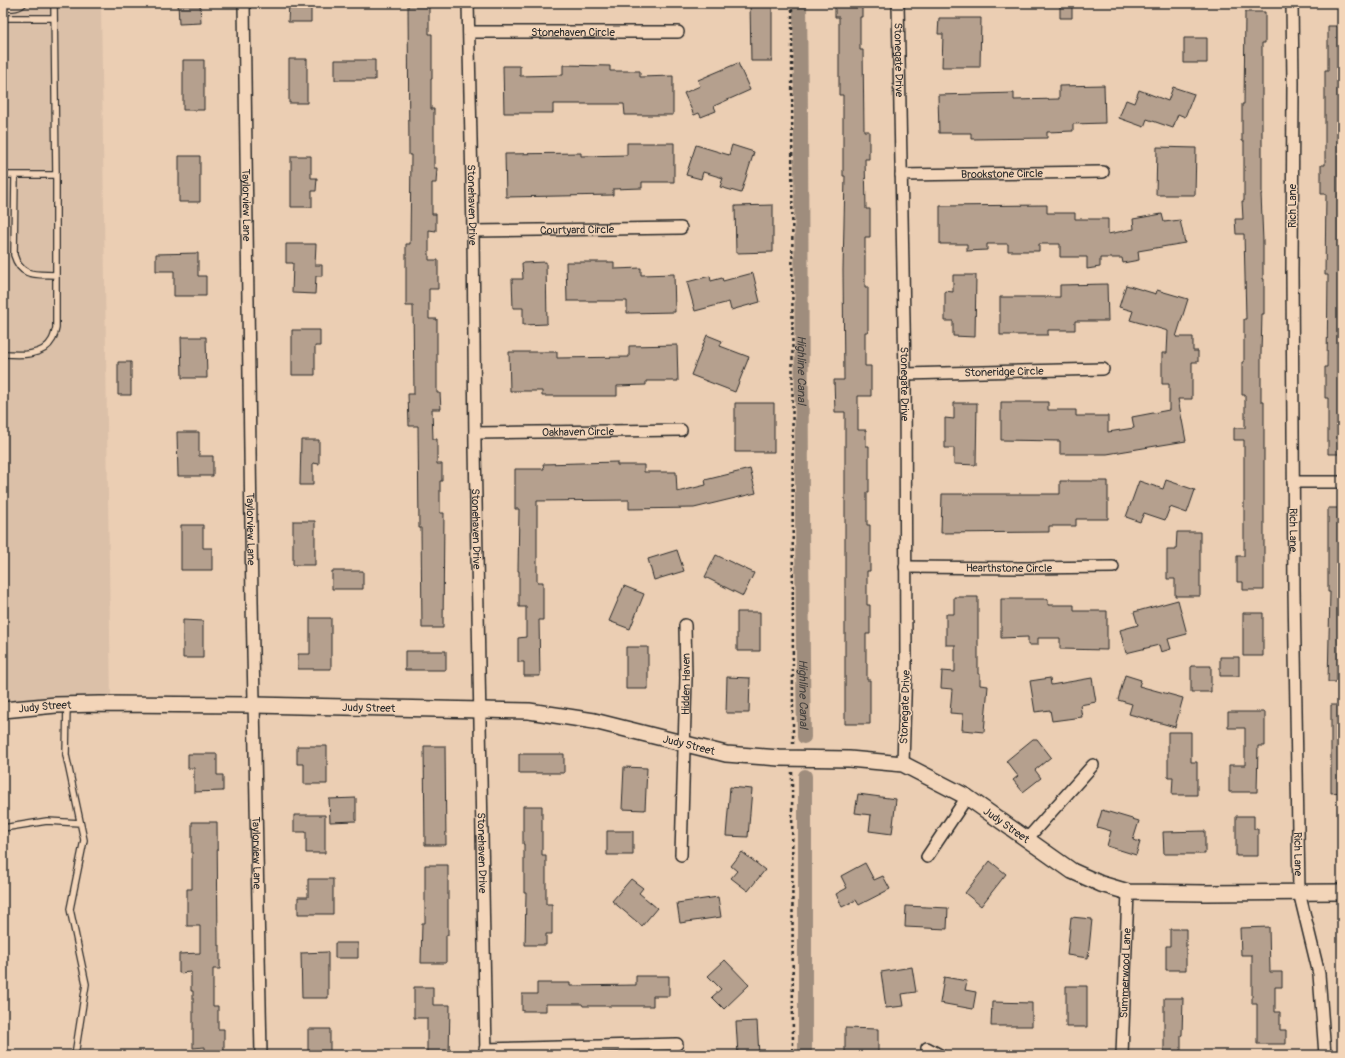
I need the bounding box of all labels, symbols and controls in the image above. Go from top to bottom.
street label: Stonegate Drive [892,23,906,98]
street label: Stonehaven Circle [531,26,615,39]
street label: Stonehaven Drive [465,164,480,246]
street label: Brookstone Circle [961,166,1044,181]
street label: Taylorview Lane [240,169,254,242]
street label: Rich Lane [1286,183,1299,228]
street label: Courtyard Circle [540,222,615,237]
water label: Highline Canal [794,335,809,406]
street label: Stonegate Drive [898,347,912,422]
street label: Stoneridge Circle [964,364,1044,379]
street label: Oakhaven Circle [542,424,615,439]
street label: Stonehaven Drive [469,488,484,570]
street label: Taylorview Lane [244,493,258,566]
street label: Rich Lane [1287,508,1300,553]
street label: Hearthstone Circle [966,561,1053,575]
street label: Hidden Haven [678,653,693,715]
water label: Highline Canal [795,659,811,730]
street label: Stonegate Drive [897,669,913,744]
street label: Judy Street [18,698,72,715]
street label: Judy Street [342,700,396,715]
street label: Judy Street [662,732,717,758]
street label: Judy Street [981,804,1033,846]
street label: Stonehaven Drive [475,812,490,894]
street label: Taylorview Lane [250,816,264,890]
street label: Rich Lane [1292,832,1305,877]
street label: Summerwood Lane [1117,927,1133,1018]

